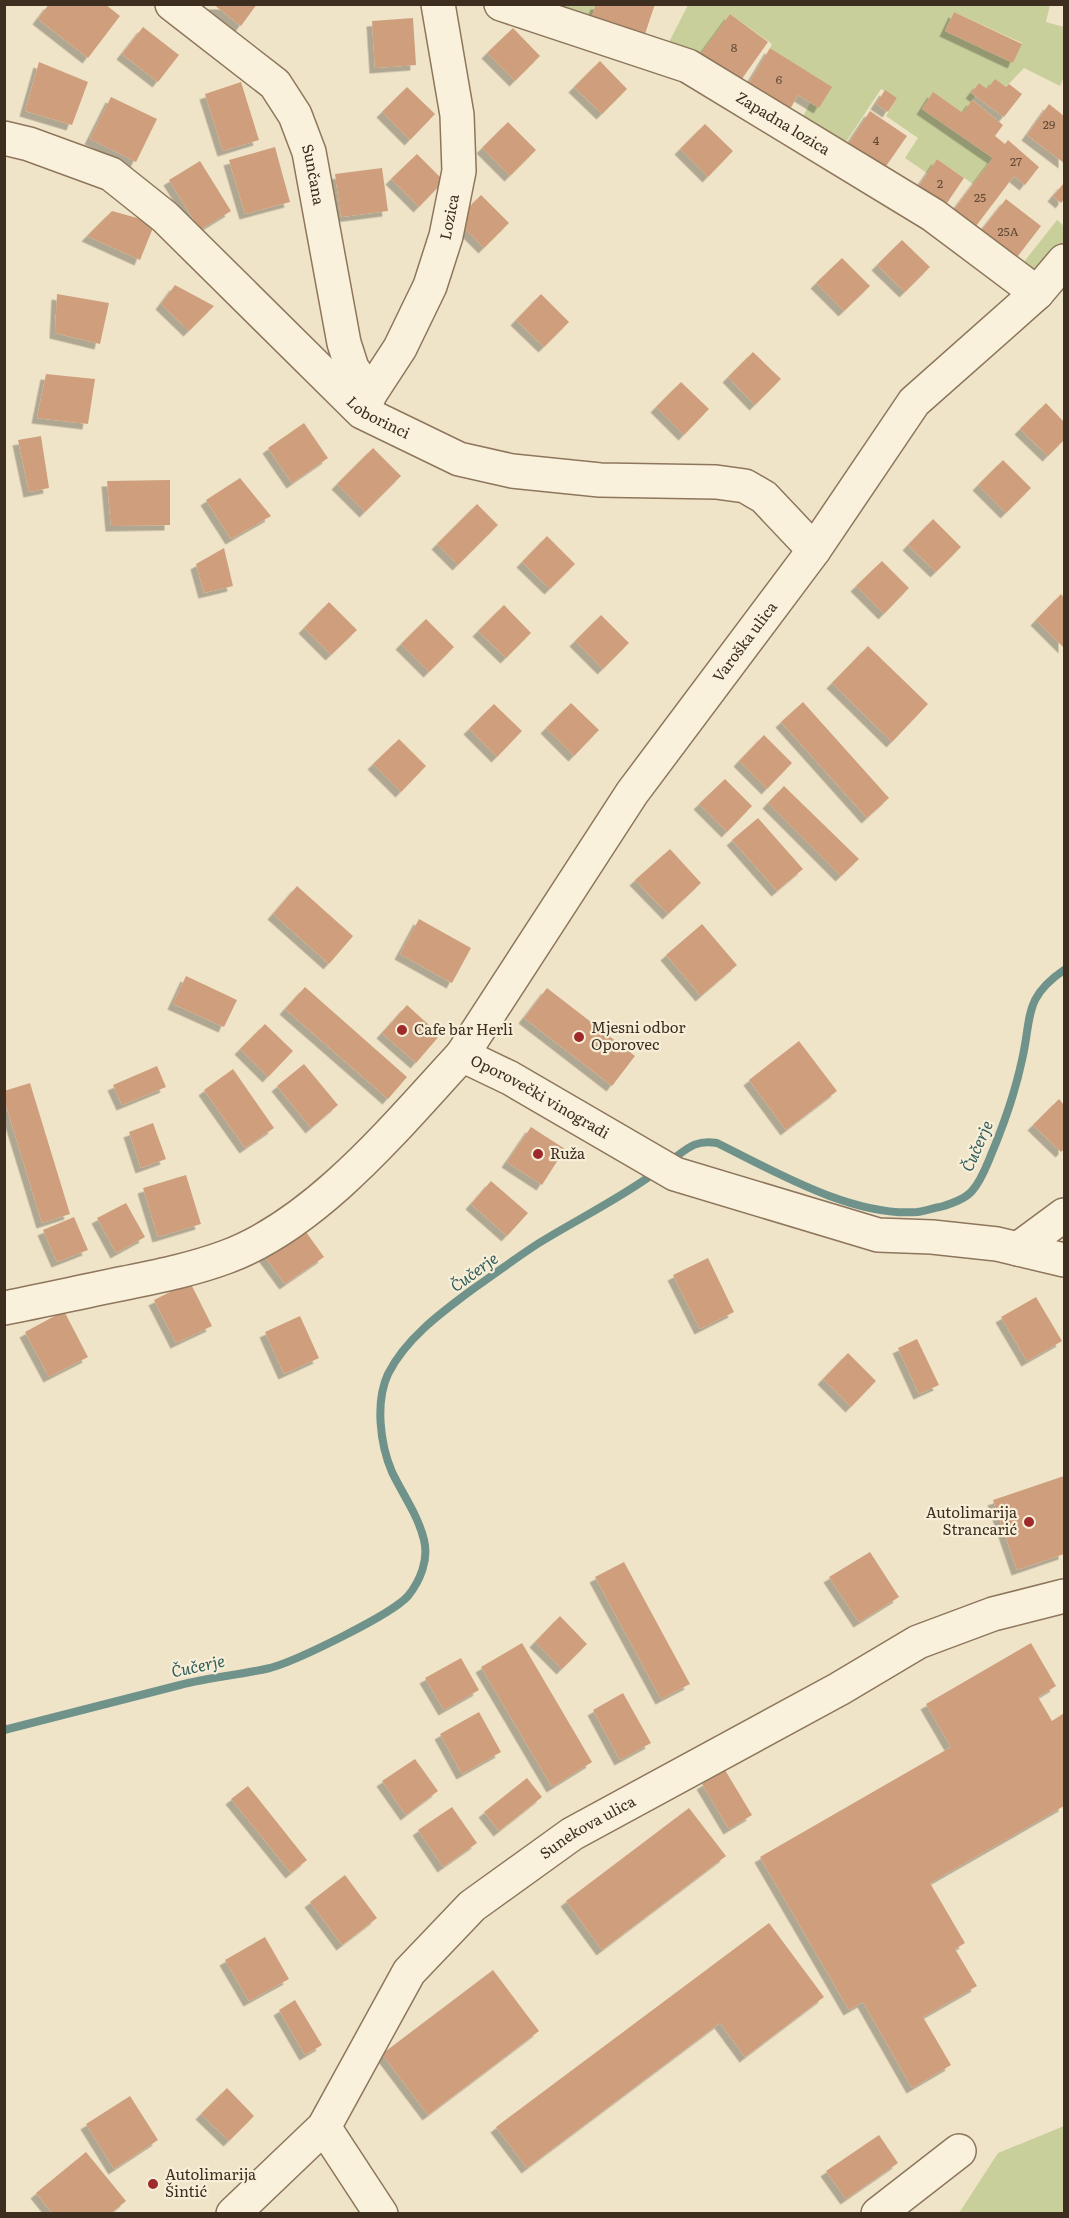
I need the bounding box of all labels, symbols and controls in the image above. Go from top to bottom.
house number: 8 [731,38,738,56]
house number: 6 [776,70,783,88]
street label: Zapadna lozica [732,85,836,160]
house number: 29 [1043,115,1055,133]
house number: 4 [873,131,880,149]
street label: Sunčana [297,140,332,208]
house number: 27 [1010,152,1022,170]
house number: 2 [937,174,943,192]
house number: 25 [974,188,986,206]
street label: Lozica [433,191,464,242]
house number: 25A [997,222,1019,240]
street label: Loborinci [342,390,414,444]
street label: Varoška ulica [706,595,782,686]
place label: Mjesni odbor Oporovec [591,1015,686,1055]
place label: Cafe bar Herli [414,1017,513,1040]
marker: Cafe bar Herli [395,1023,409,1037]
marker: Mjesni odbor Oporovec [572,1030,586,1044]
street label: Oporovečki vinogradi [467,1048,614,1144]
water label: Čučerje [954,1116,998,1175]
place label: Ruža [550,1141,586,1164]
marker: Ruža [531,1147,545,1161]
water label: Čučerje [445,1246,502,1297]
place label: Autolimarija Strancarić [926,1500,1018,1540]
marker: Autolimarija Strancarić [1022,1515,1036,1529]
water label: Čučerje [169,1648,227,1682]
street label: Sunekova ulica [534,1788,640,1864]
place label: Autolimarija Šintić [165,2162,257,2202]
marker: Autolimarija Šintić [146,2177,160,2191]

